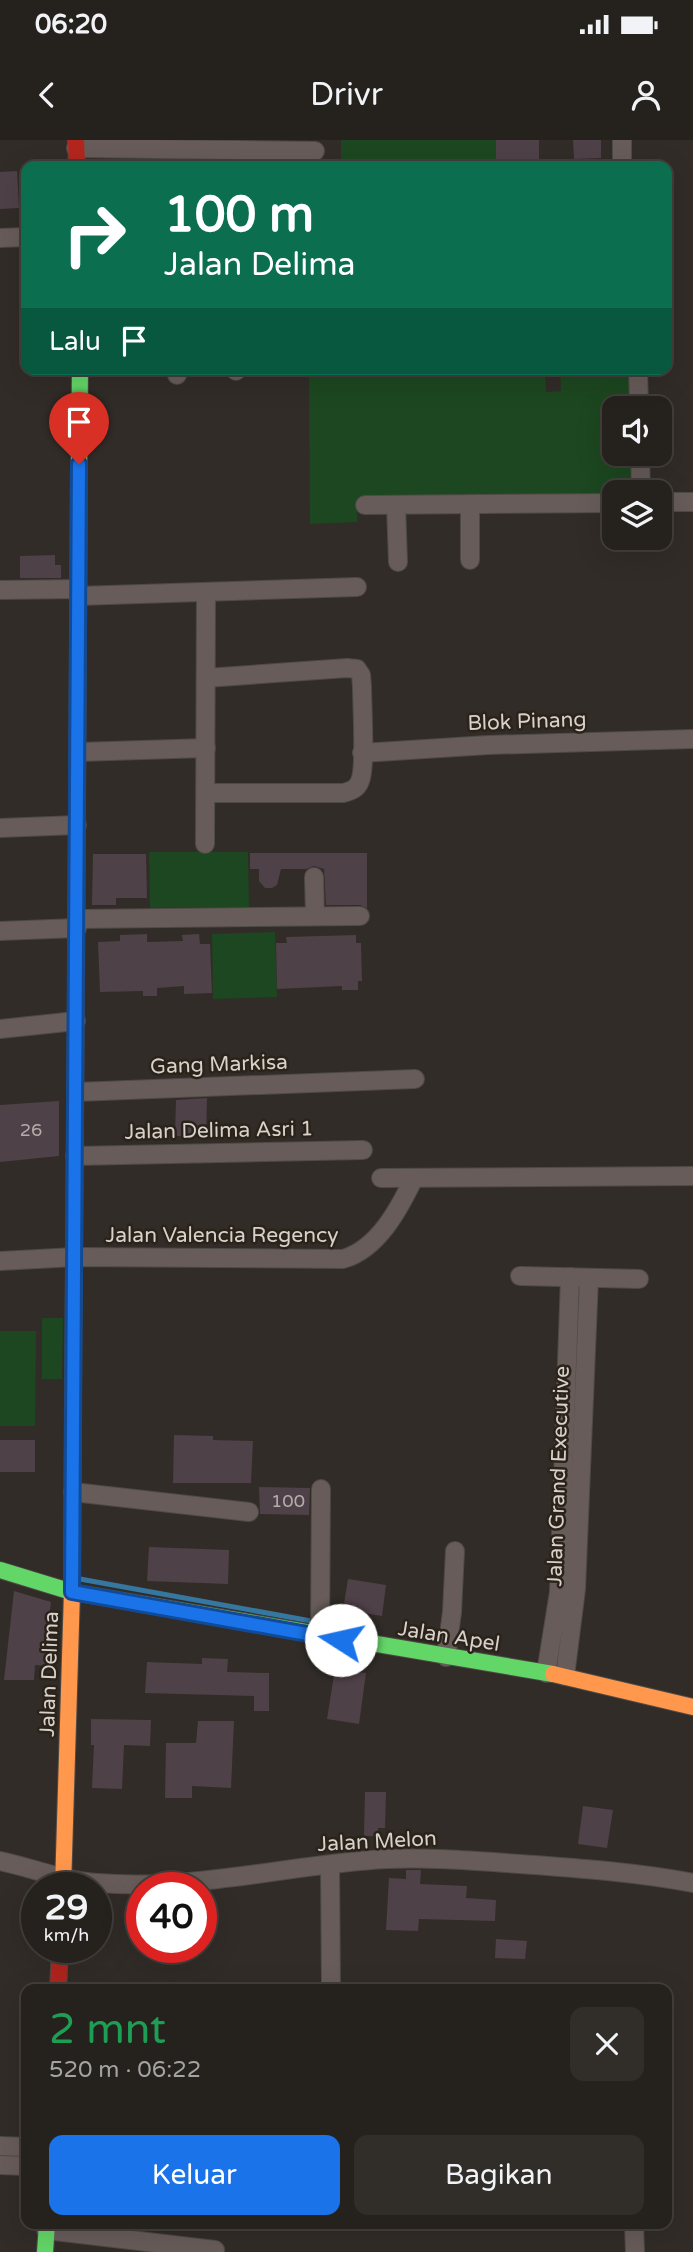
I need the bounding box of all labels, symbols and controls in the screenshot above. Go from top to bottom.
text: 06:20 [35,9,107,40]
icon: back [28,76,66,114]
text: Drivr [310,76,383,114]
icon: person [627,76,665,114]
text: 100 m [164,186,314,245]
icon: right [49,189,140,280]
text: Jalan Delima [164,246,356,284]
icon: arrive [115,322,153,360]
text: Lalu [49,326,101,357]
pin [49,392,109,464]
map controls [602,396,672,550]
button: sound [602,396,672,466]
icon: arrive [60,403,98,441]
button: layers [602,480,672,550]
street label: Blok Pinang [467,707,587,736]
street label: Gang Markisa [150,1050,288,1079]
street label: Jalan Delima Asri 1 [124,1116,314,1145]
house number: 26 [20,1119,42,1141]
street label: Jalan Valencia Regency [106,1223,338,1248]
street label: Jalan Grand Executive [542,1365,575,1587]
house number: 100 [271,1490,305,1512]
position arrow [304,1603,378,1677]
street label: Jalan Delima [35,1611,64,1737]
street label: Jalan Apel [396,1616,502,1657]
street label: Jalan Melon [317,1826,437,1857]
speed limit sign: 40 [126,1872,217,1963]
text: 29 [45,1887,88,1929]
text: km/h [44,1924,89,1946]
text: 2 mnt [49,2004,166,2055]
button: close [570,2007,644,2081]
text: 520 m · 06:22 [49,2056,201,2084]
button: Keluar [49,2135,340,2215]
button: Bagikan [354,2135,644,2215]

